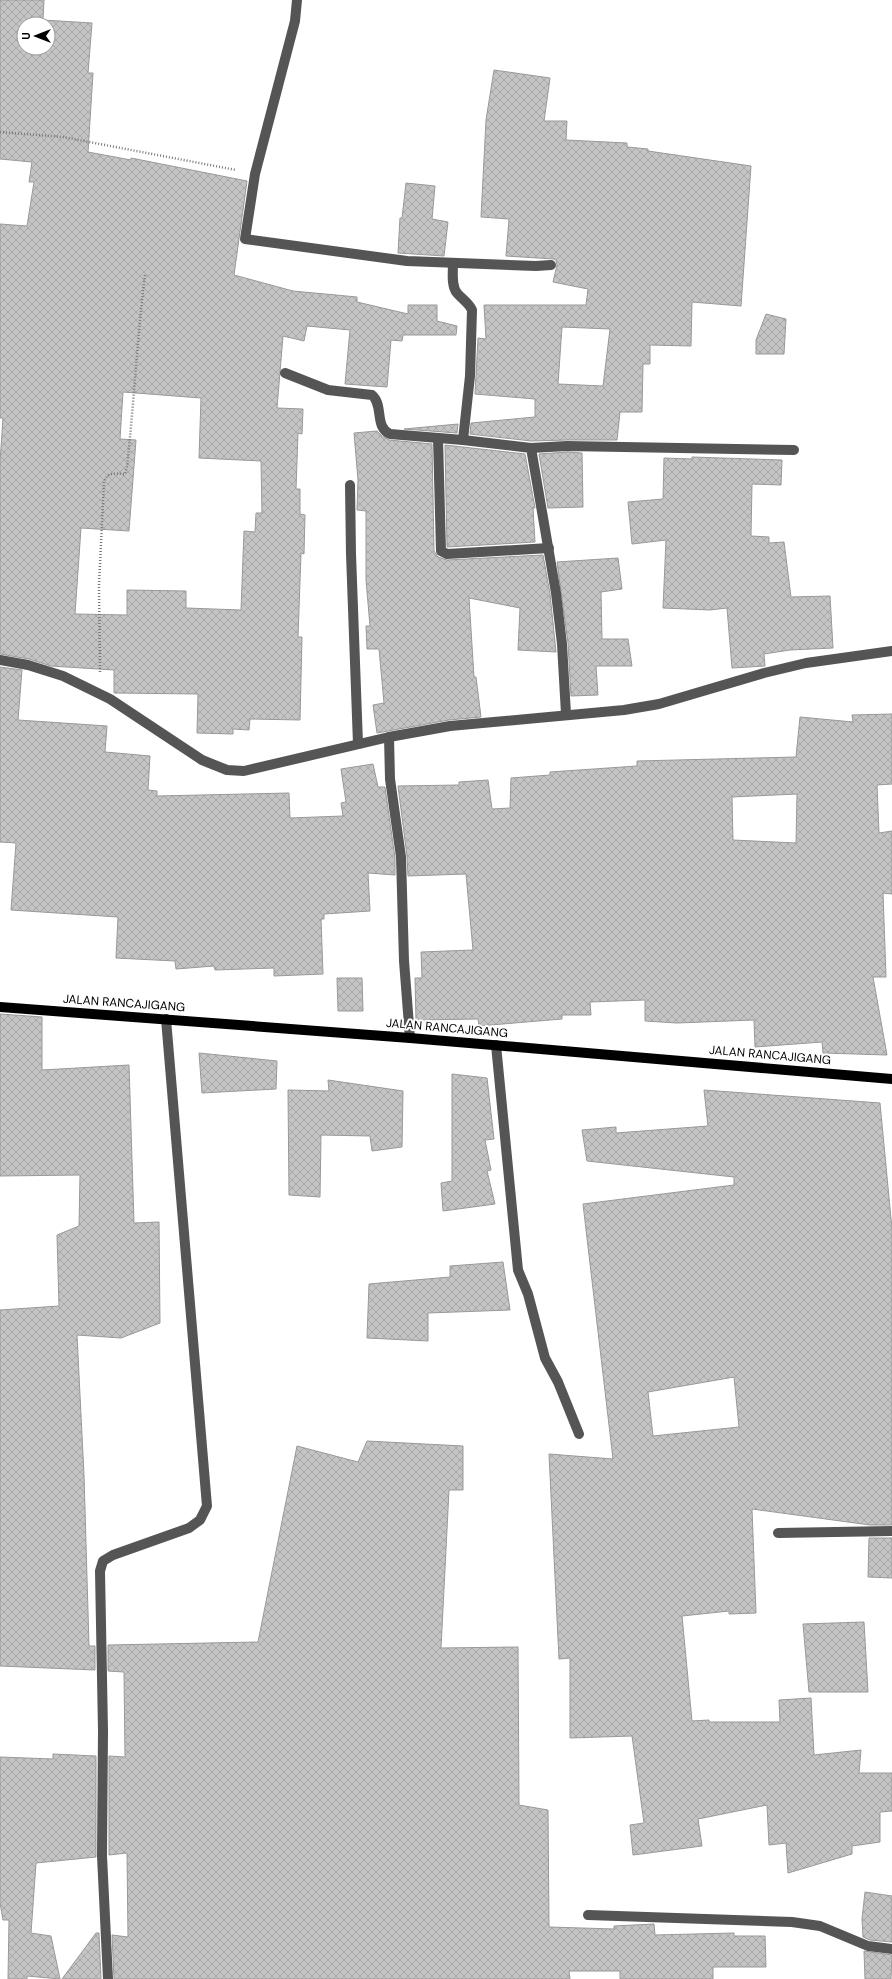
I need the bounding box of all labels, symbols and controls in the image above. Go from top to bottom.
north arrow [16,16,56,56]
text: U [19,32,33,40]
street label: JALAN RANCAJIGANG [62,991,186,1015]
street label: JALAN RANCAJIGANG [385,1015,509,1041]
street label: JALAN RANCAJIGANG [708,1042,832,1068]

